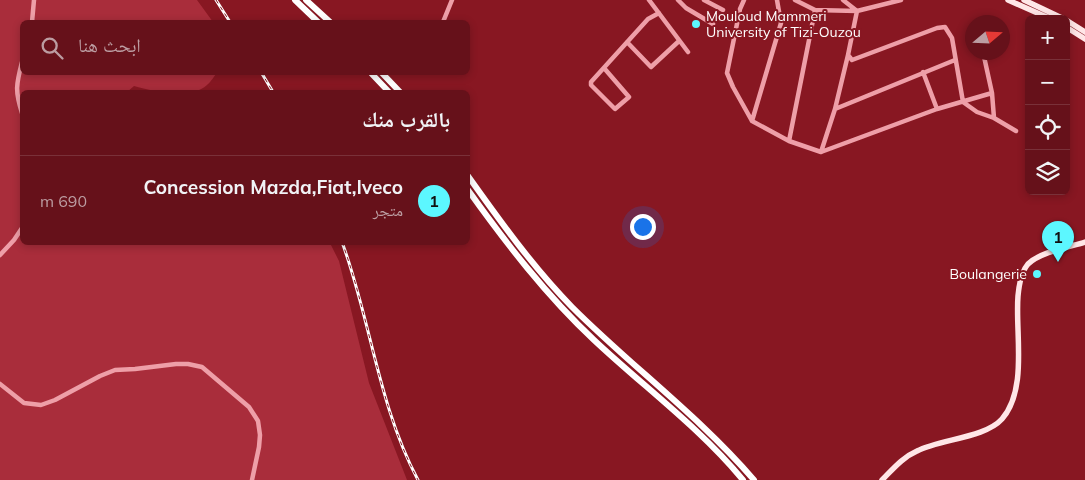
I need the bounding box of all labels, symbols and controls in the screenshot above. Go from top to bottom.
place label: Mouloud Mammeri University of Tizi-Ouzou [706,7,861,41]
north arrow [965,15,1010,60]
map controls [1025,15,1070,195]
button: + [1025,15,1070,60]
marker: Mouloud Mammeri University of Tizi-Ouzou [690,18,702,30]
search box [20,20,470,75]
text: ابحث هنا [78,33,141,57]
icon: search [38,34,66,62]
button: − [1025,60,1070,105]
button: locate [1025,105,1070,150]
text: بالقرب منك [362,106,450,132]
button: layers [1025,150,1070,195]
text: Concession Mazda,Fiat,Iveco [143,175,403,199]
text: 690 m [40,191,87,211]
text: 1 [429,191,439,211]
text: متجر [373,200,403,220]
your location [630,214,656,240]
pin: 1 [1042,221,1074,262]
place label: Boulangerie [949,265,1027,283]
marker: Boulangerie [1031,268,1043,280]

